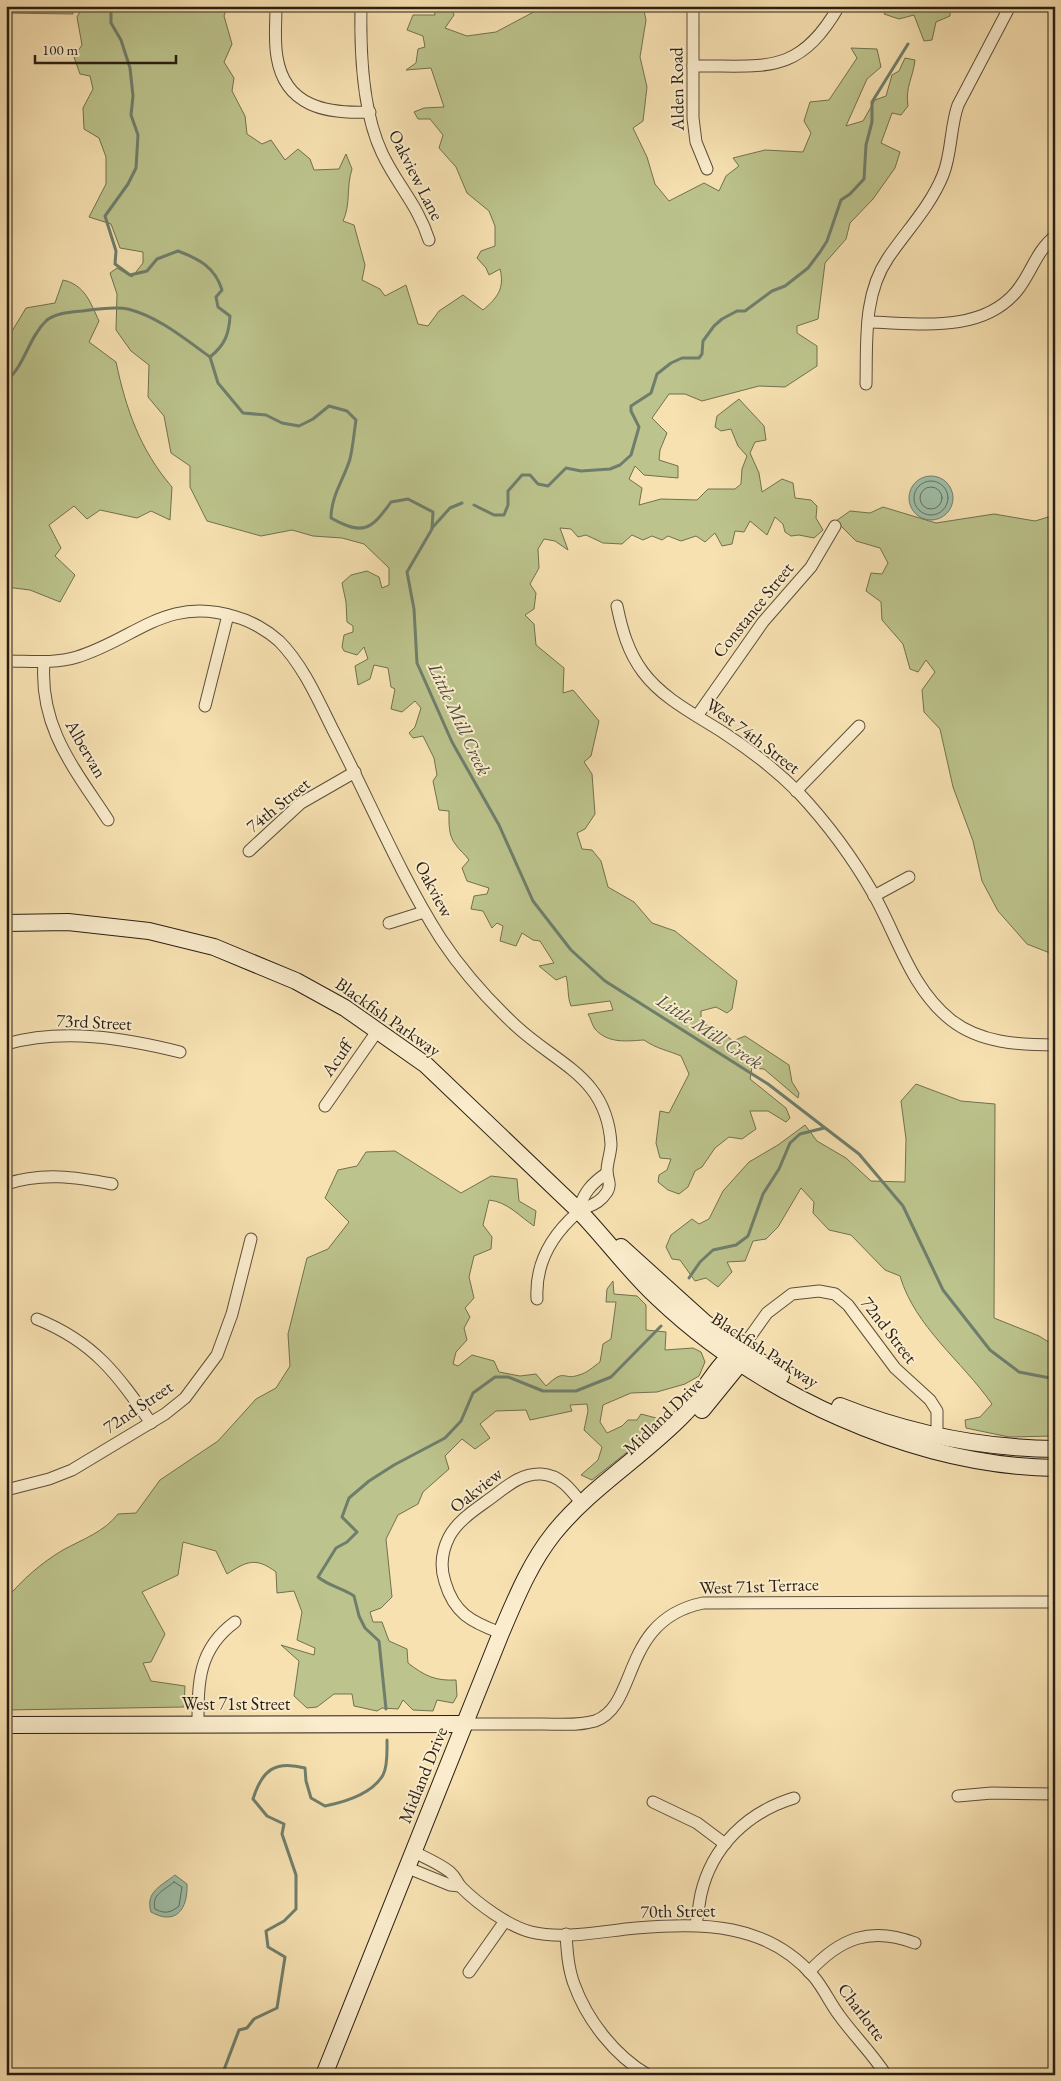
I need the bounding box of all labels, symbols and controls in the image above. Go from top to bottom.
scale bar [35,32,176,64]
text: 100 m [42,40,79,59]
street label: Alden Road [664,46,689,132]
street label: Oakview Lane [384,126,449,224]
street label: Constance Street [707,557,798,662]
water label: Little Mill Creek [422,658,497,780]
street label: West 74th Street [702,693,805,779]
street label: Albervan [60,715,112,782]
street label: 74th Street [241,772,314,837]
street label: Oakview [410,856,459,922]
street label: Blackfish Parkway [331,972,446,1061]
water label: Little Mill Creek [651,987,768,1075]
street label: 73rd Street [56,1008,133,1035]
street label: Acuff [315,1033,359,1081]
street label: 72nd Street [856,1291,923,1368]
street label: Blackfish Parkway [707,1306,823,1393]
street label: Midland Drive [618,1372,707,1459]
street label: 72nd Street [99,1375,177,1438]
street label: Oakview [445,1461,507,1517]
street label: West 71st Terrace [699,1572,819,1599]
street label: West 71st Street [182,1692,291,1715]
street label: Midland Drive [393,1723,452,1826]
street label: 70th Street [640,1898,716,1923]
street label: Charlotte [833,1978,892,2045]

